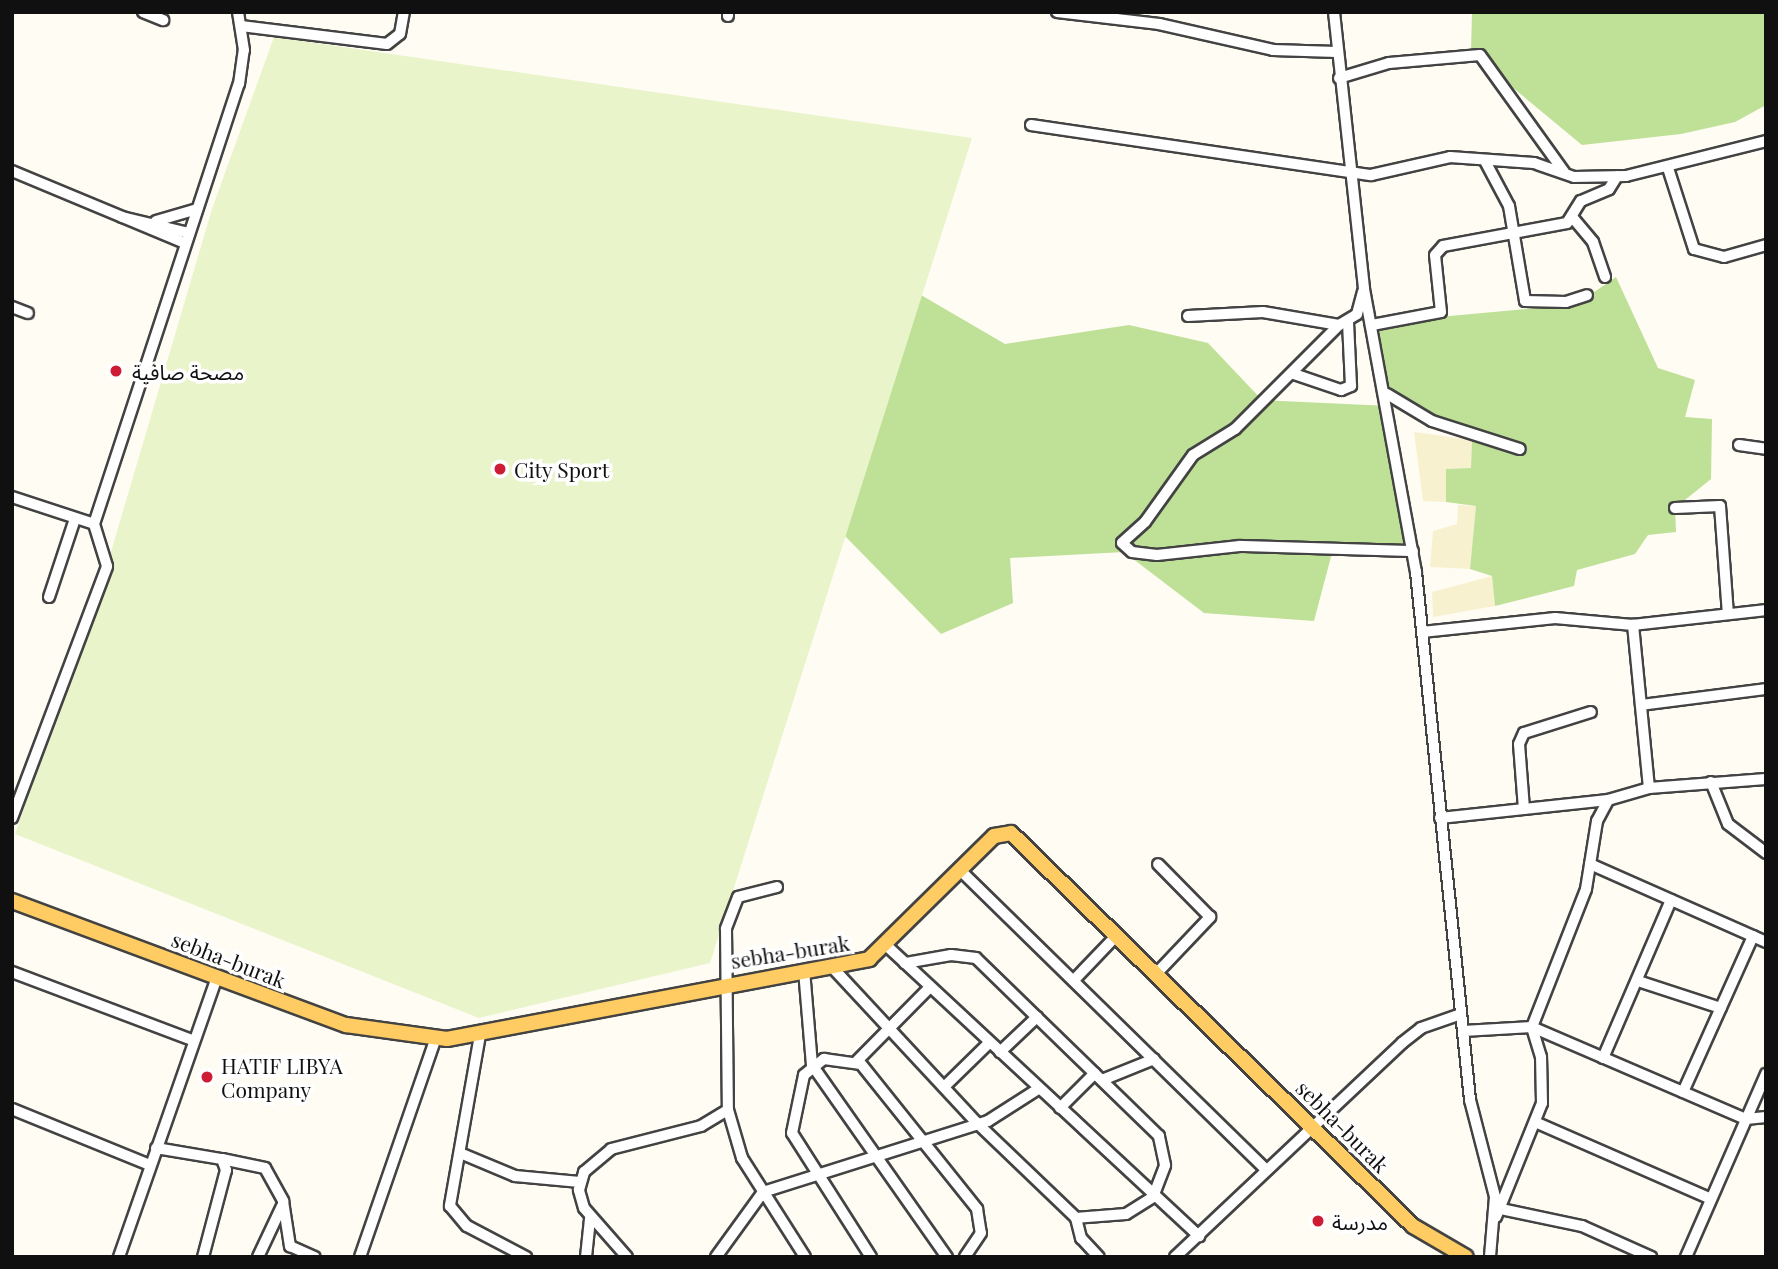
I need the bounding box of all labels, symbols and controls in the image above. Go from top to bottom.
place label: مصحة صافية [132,358,244,384]
marker: مصحة صافية [106,361,126,381]
place label: City Sport [514,456,610,482]
marker: City Sport [492,461,508,477]
street label: sebha-burak [168,926,290,992]
street label: sebha-burak [729,929,851,973]
place label: HATIF LIBYA Company [221,1052,343,1102]
marker: HATIF LIBYA Company [199,1069,215,1085]
street label: sebha-burak [1292,1075,1394,1177]
place label: مدرسة [1332,1208,1388,1234]
marker: مدرسة [1310,1213,1326,1229]

